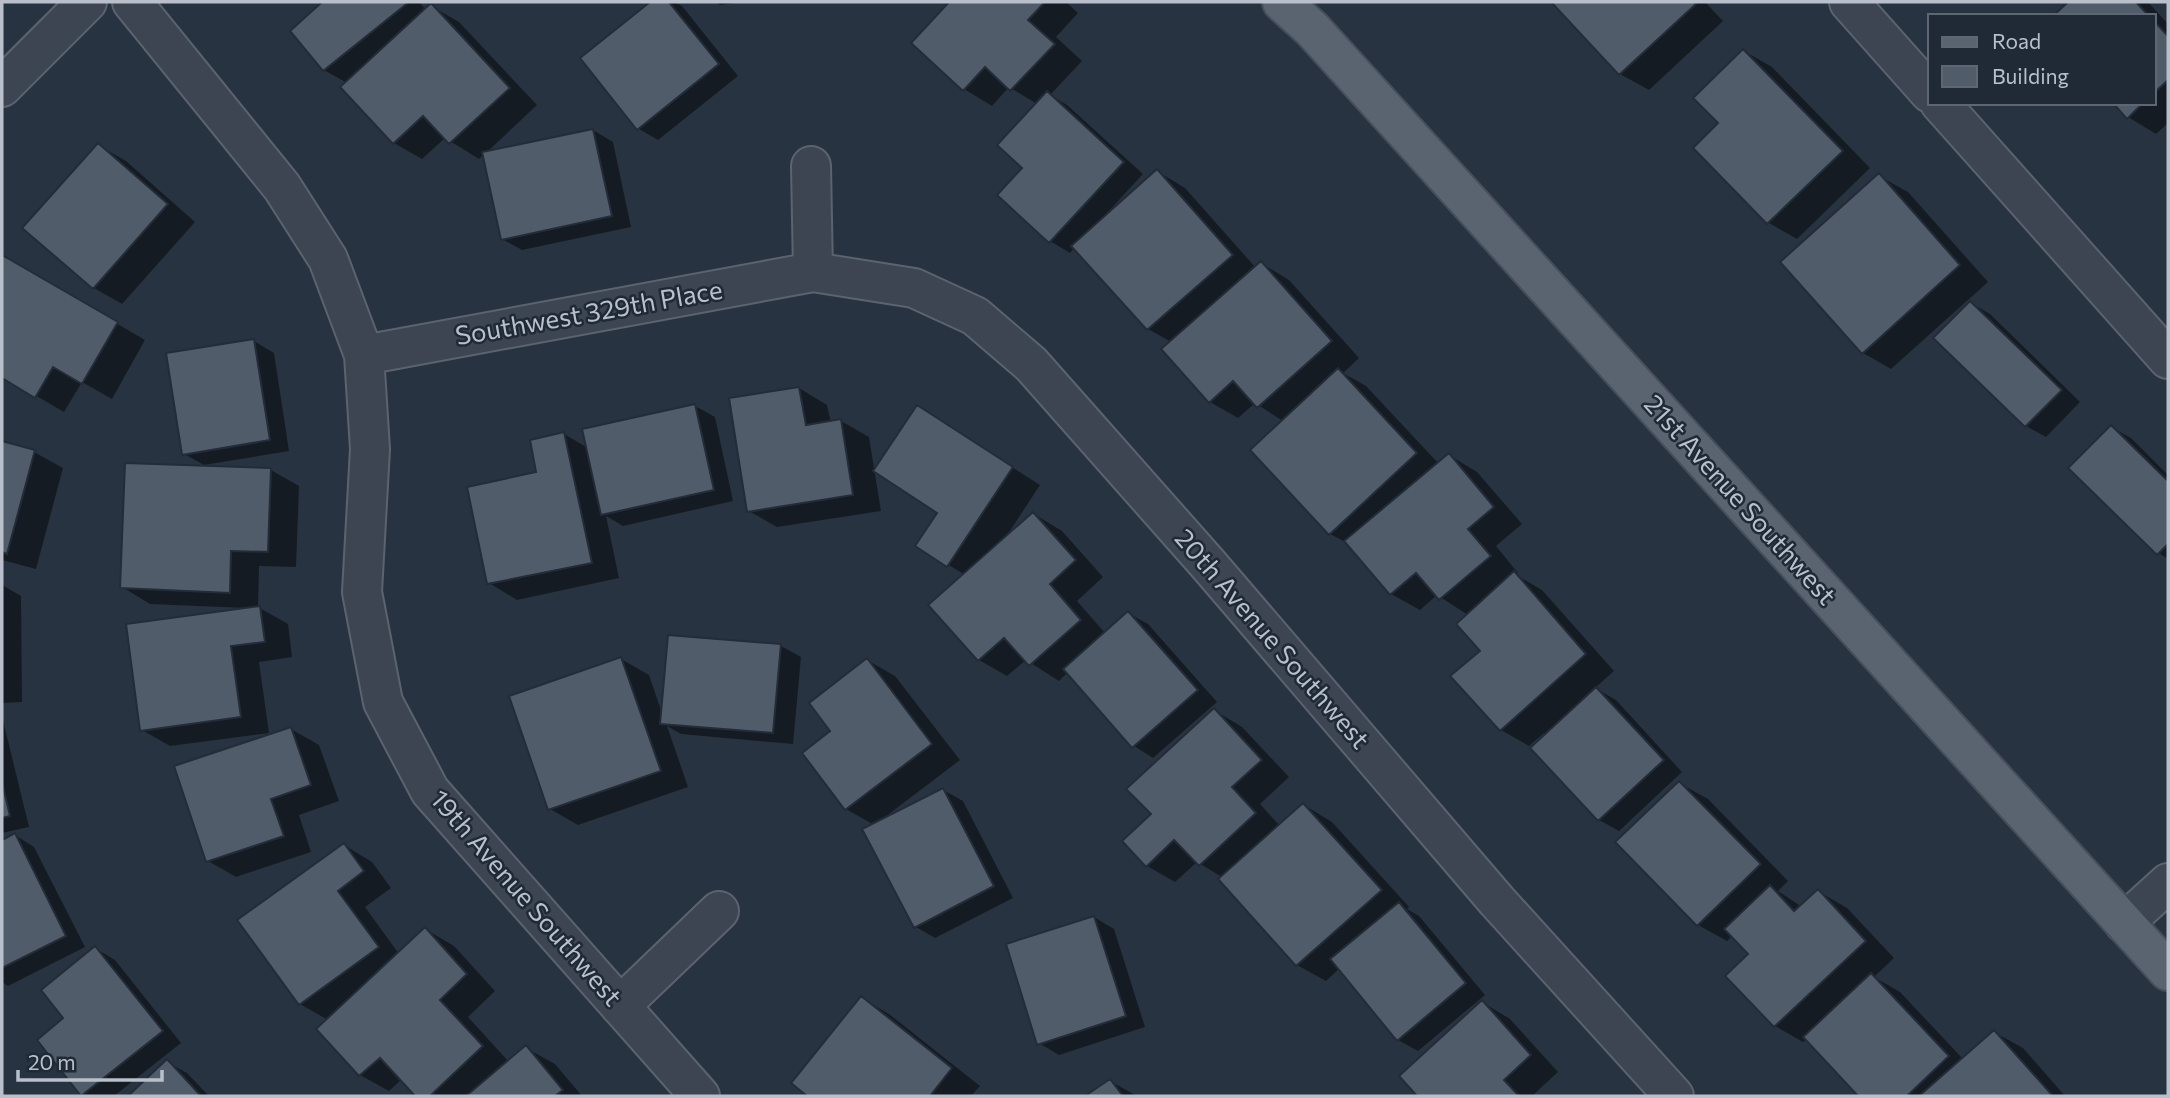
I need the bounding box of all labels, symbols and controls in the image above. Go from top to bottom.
legend [1928,14,2156,105]
text: Road [1992,28,2041,53]
text: Building [1992,63,2069,88]
street label: Southwest 329th Place [453,273,725,350]
street label: 21st Avenue Southwest [1639,388,1844,610]
street label: 20th Avenue Southwest [1169,522,1377,754]
street label: 19th Avenue Southwest [425,783,629,1011]
scale bar [18,1038,161,1082]
text: 20 m [28,1049,76,1074]

